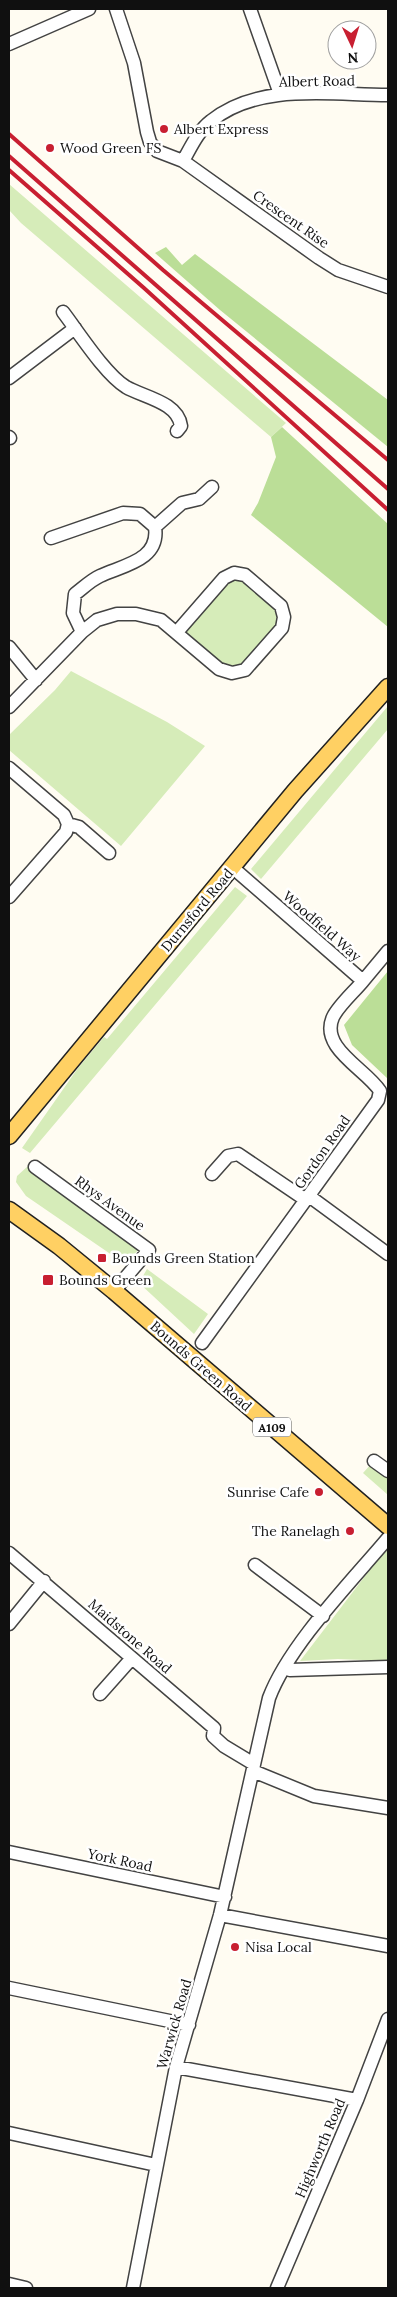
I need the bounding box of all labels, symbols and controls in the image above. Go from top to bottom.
north arrow [327,20,377,70]
text: N [347,49,359,67]
street label: Albert Road [278,71,355,91]
place label: Albert Express [173,120,269,138]
marker: Albert Express [158,123,170,135]
place label: Wood Green FS [60,139,161,157]
marker: Wood Green FS [44,142,56,154]
street label: Crescent Rise [249,186,333,252]
street label: Durnsford Road [157,865,237,955]
street label: Woodfield Way [279,887,365,965]
street label: Gordon Road [290,1112,354,1192]
street label: Rhys Avenue [71,1172,149,1235]
place label: Bounds Green Station [112,1249,255,1267]
marker: Bounds Green Station [96,1252,108,1264]
place label: Bounds Green [59,1271,152,1289]
marker: Bounds Green [41,1273,55,1287]
street label: Bounds Green Road [147,1317,255,1415]
road number: A109 [253,1418,291,1436]
place label: Sunrise Cafe [227,1483,309,1501]
marker: Sunrise Cafe [313,1486,325,1498]
place label: The Ranelagh [252,1522,340,1540]
marker: The Ranelagh [344,1525,356,1537]
street label: Maidstone Road [85,1595,175,1677]
street label: York Road [85,1844,154,1876]
place label: Nisa Local [245,1938,312,1956]
marker: Nisa Local [229,1941,241,1953]
street label: Warwick Road [153,1977,195,2071]
street label: Highworth Road [291,2095,349,2201]

